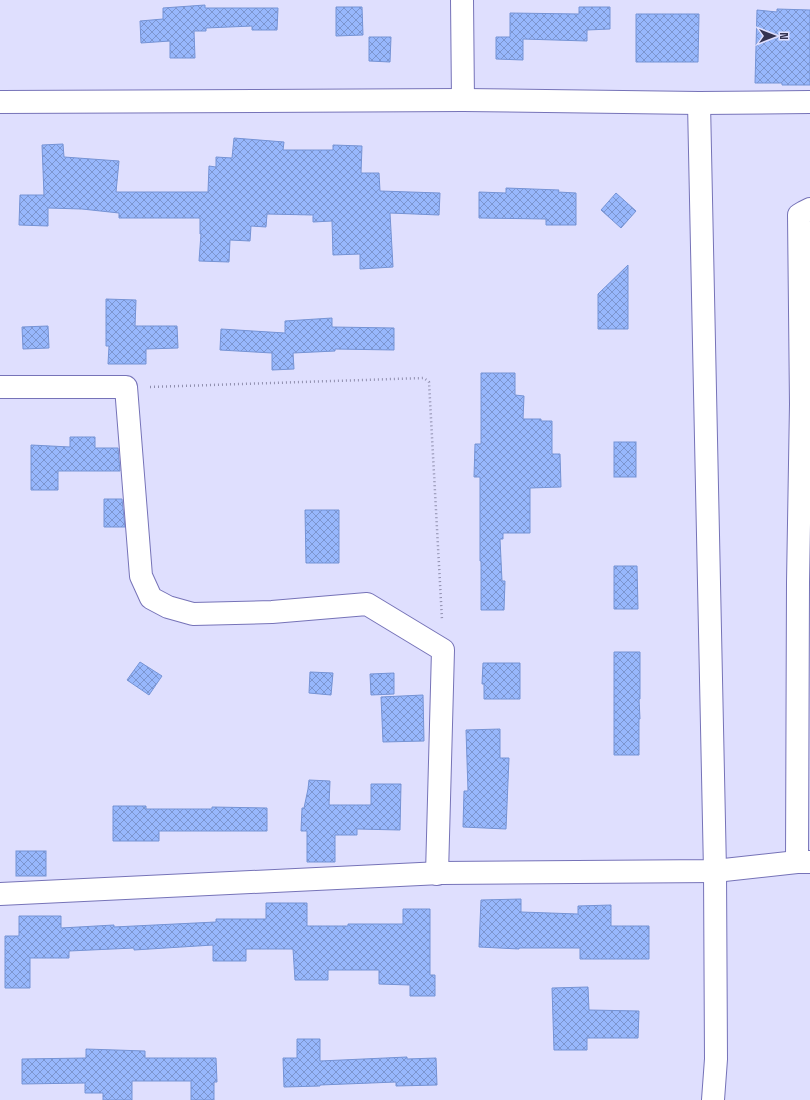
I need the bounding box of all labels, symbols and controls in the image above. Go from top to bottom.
north arrow [754,16,794,56]
text: N [777,32,791,40]

